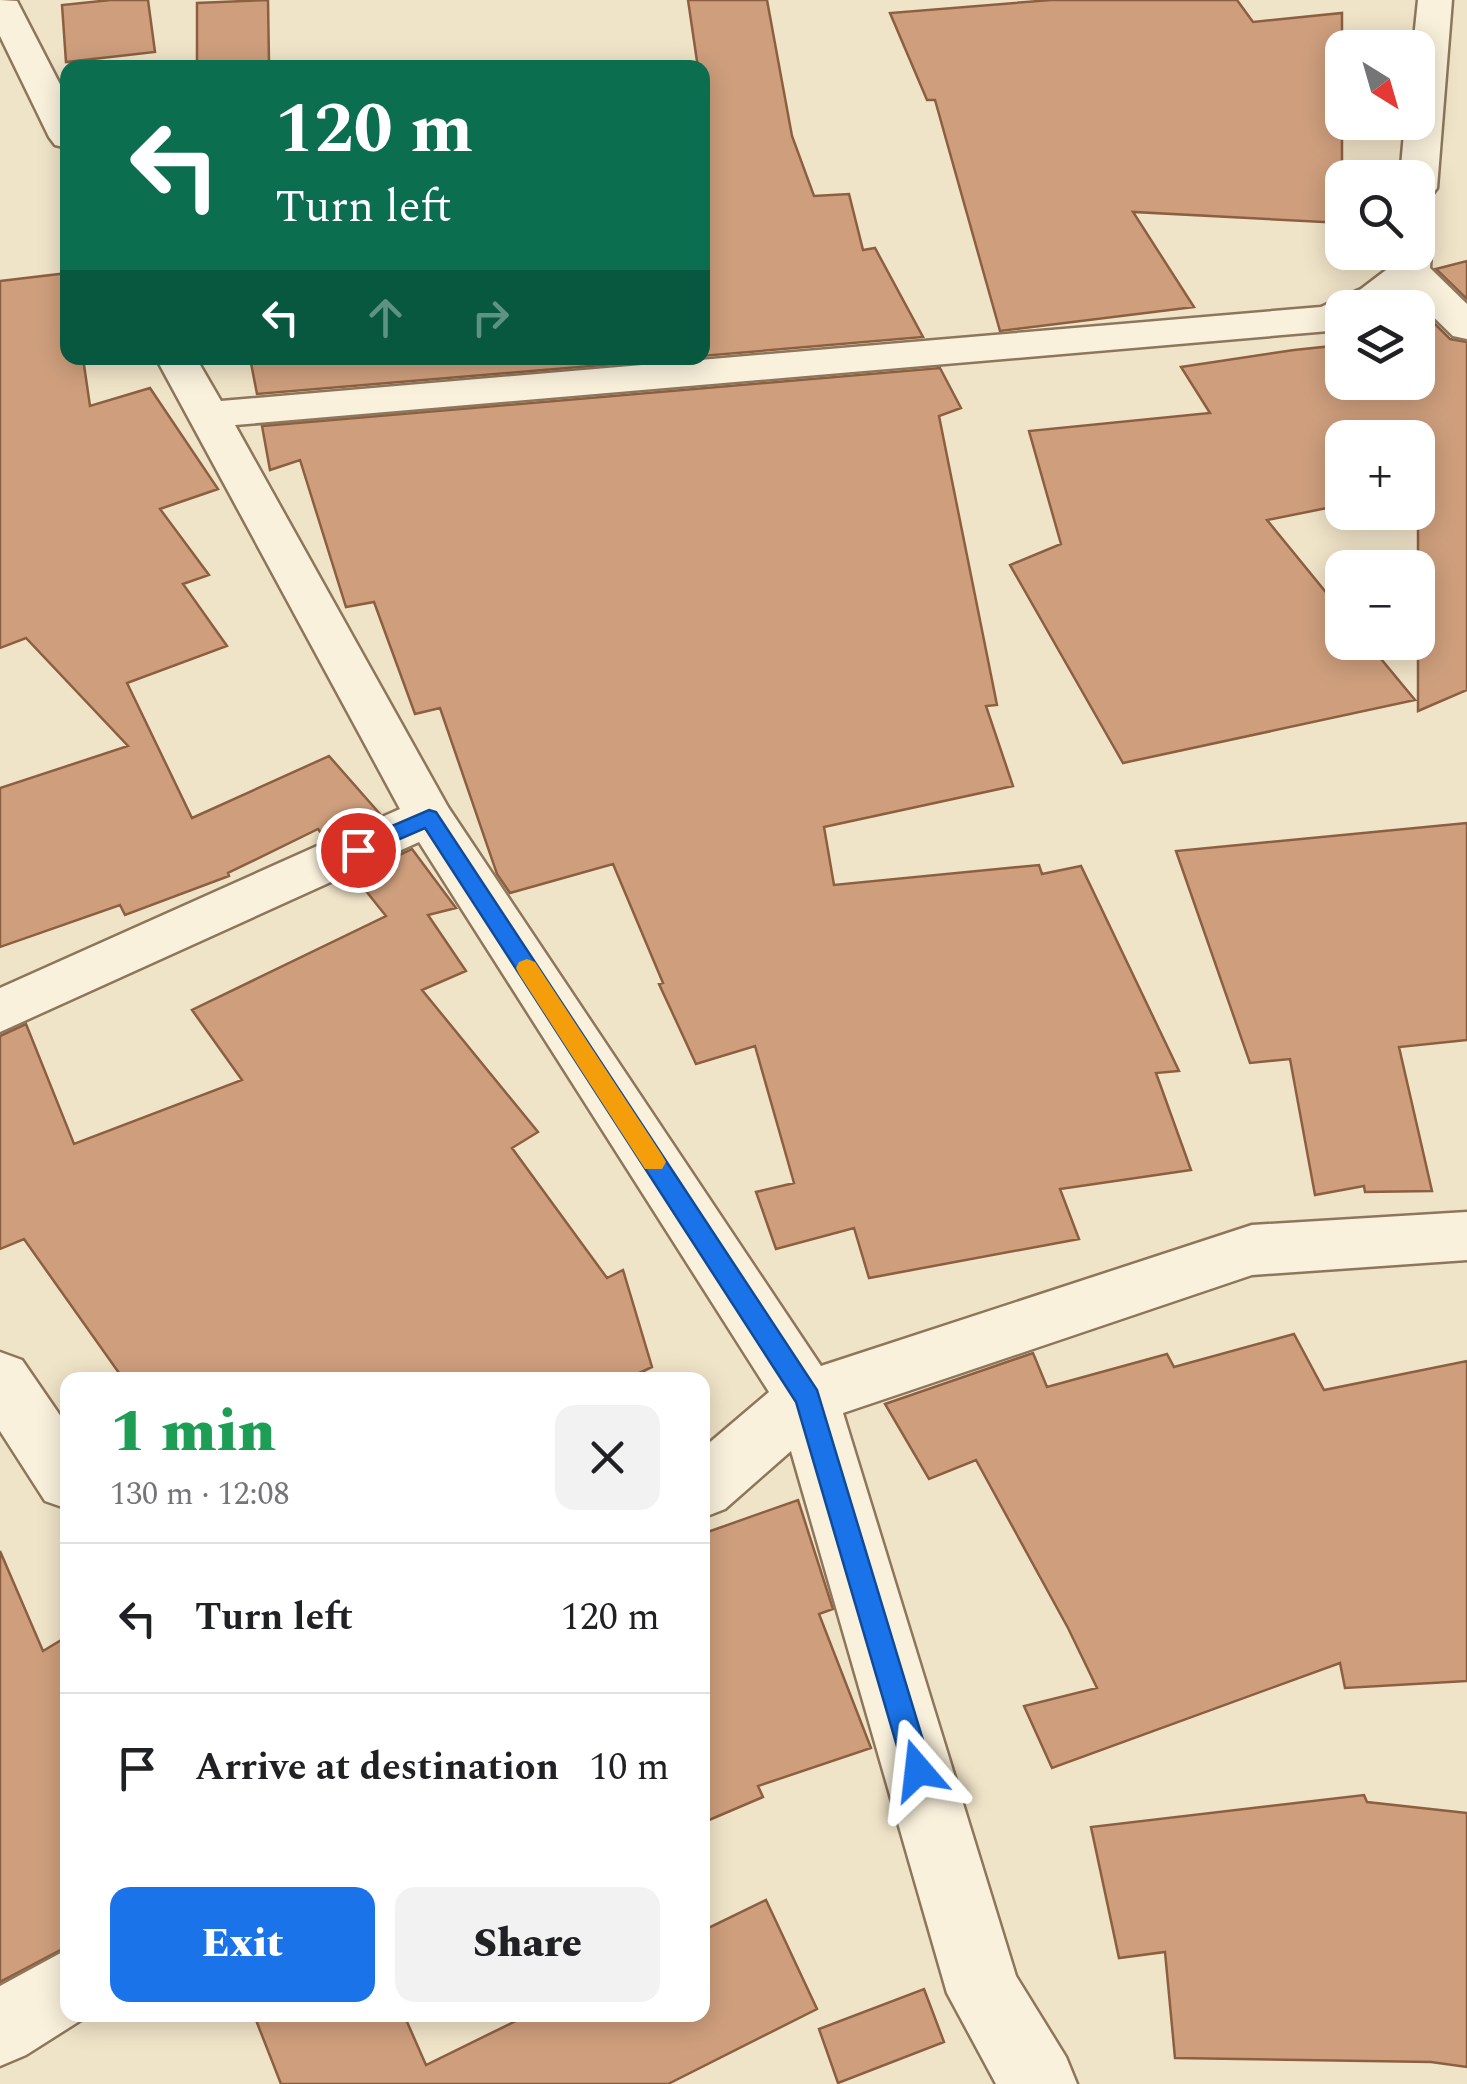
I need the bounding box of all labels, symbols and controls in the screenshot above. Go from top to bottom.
north arrow [1325,30,1435,140]
map controls [1325,30,1435,660]
text: 120 m [275,77,473,183]
icon: left [110,100,240,230]
button: search [1325,160,1435,270]
text: Turn left [275,173,452,242]
icon: left [253,290,308,345]
icon: ahead [358,290,413,345]
icon: right [463,290,518,345]
button: layers [1325,290,1435,400]
button: + [1325,420,1435,530]
button: − [1325,550,1435,660]
pin [316,808,401,893]
icon: arrive [331,823,386,878]
text: 1 min [110,1386,276,1478]
button: close [555,1405,660,1510]
text: 130 m · 12:08 [110,1470,290,1519]
text: Turn left [195,1589,353,1647]
text: 120 m [561,1589,660,1647]
icon: left [110,1591,165,1646]
position arrow [866,1718,970,1822]
text: Arrive at destination [195,1739,559,1797]
text: 10 m [589,1739,669,1797]
icon: arrive [110,1741,165,1796]
button: Exit [110,1887,375,2002]
button: Share [395,1887,660,2002]

